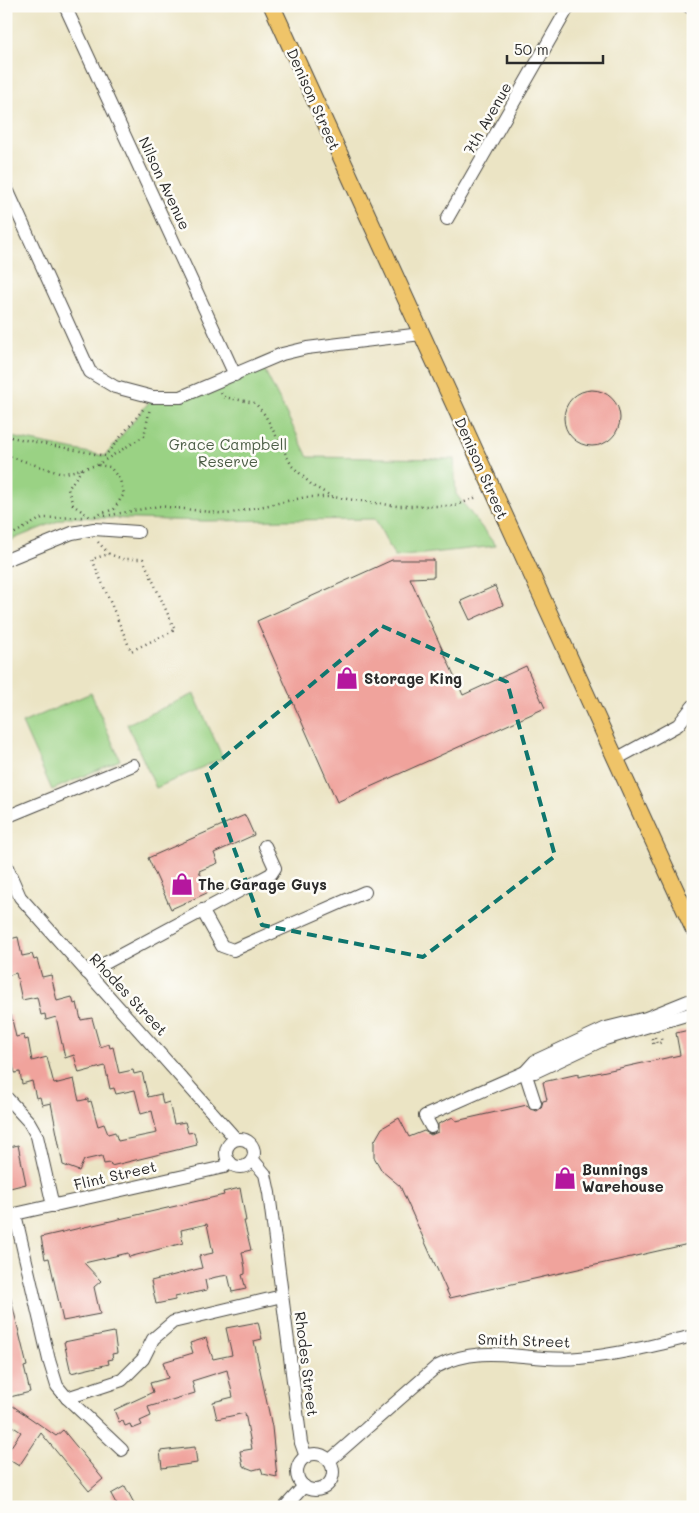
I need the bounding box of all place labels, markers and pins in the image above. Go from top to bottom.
shop icon: Storage King [334,665,360,691]
place label: Storage King [364,668,462,688]
shop icon: The Garage Guys [169,871,195,897]
place label: The Garage Guys [198,874,327,894]
place label: Bunnings Warehouse [582,1159,664,1196]
shop icon: Bunnings Warehouse [552,1165,578,1191]

